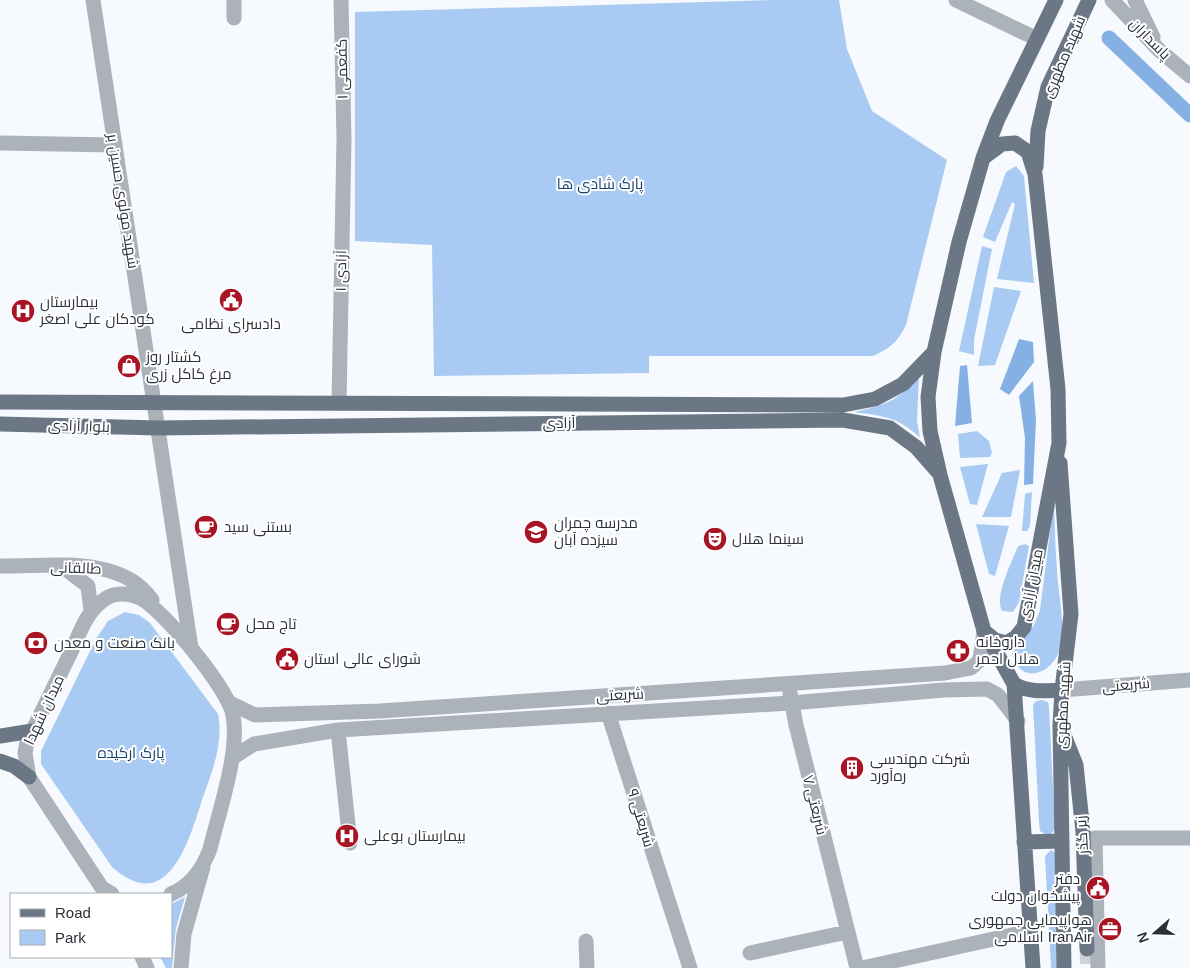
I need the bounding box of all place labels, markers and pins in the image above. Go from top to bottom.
public building icon: دادسرای نظامی [218,287,244,313]
place label: بیمارستان کودکان علی اصغر [39,293,155,329]
hospital icon: بیمارستان کودکان علی اصغر [10,298,36,324]
place label: دادسرای نظامی [181,315,281,334]
place label: کشتار روز مرغ کاکل زری [145,348,232,385]
shop icon: کشتار روز مرغ کاکل زری [116,353,142,379]
cafe icon: بستنی سید [193,514,219,540]
place label: مدرسه چمران سیزده آبان [554,514,638,550]
place label: بستنی سید [224,518,292,537]
school or university icon: مدرسه چمران سیزده آبان [523,519,549,545]
theatre icon: سینما هلال [702,526,728,552]
place label: سینما هلال [732,530,804,548]
cafe icon: تاج محل [215,611,241,637]
place label: تاج محل [246,615,296,635]
bank icon: بانک صنعت و معدن [23,630,49,656]
place label: داروخانه هلال احمر [975,633,1039,668]
place label: بانک صنعت و معدن [54,634,175,653]
pharmacy icon: داروخانه هلال احمر [945,638,971,664]
public building icon: شورای عالی استان [274,646,300,672]
place label: شورای عالی استان [304,650,421,669]
place label: شرکت مهندسی ره‌آورد [870,750,970,785]
building icon: شرکت مهندسی ره‌آورد [839,755,865,781]
hospital icon: بیمارستان بوعلی [334,823,360,849]
place label: بیمارستان بوعلی [364,827,466,846]
place label: دفتر پیشخوان دولت [991,870,1080,906]
public building icon: دفتر پیشخوان دولت [1085,875,1111,901]
place label: هواپیمایی جمهوری اسلامی IranAir [969,911,1092,947]
office icon: هواپیمایی جمهوری اسلامی IranAir [1097,916,1123,942]

